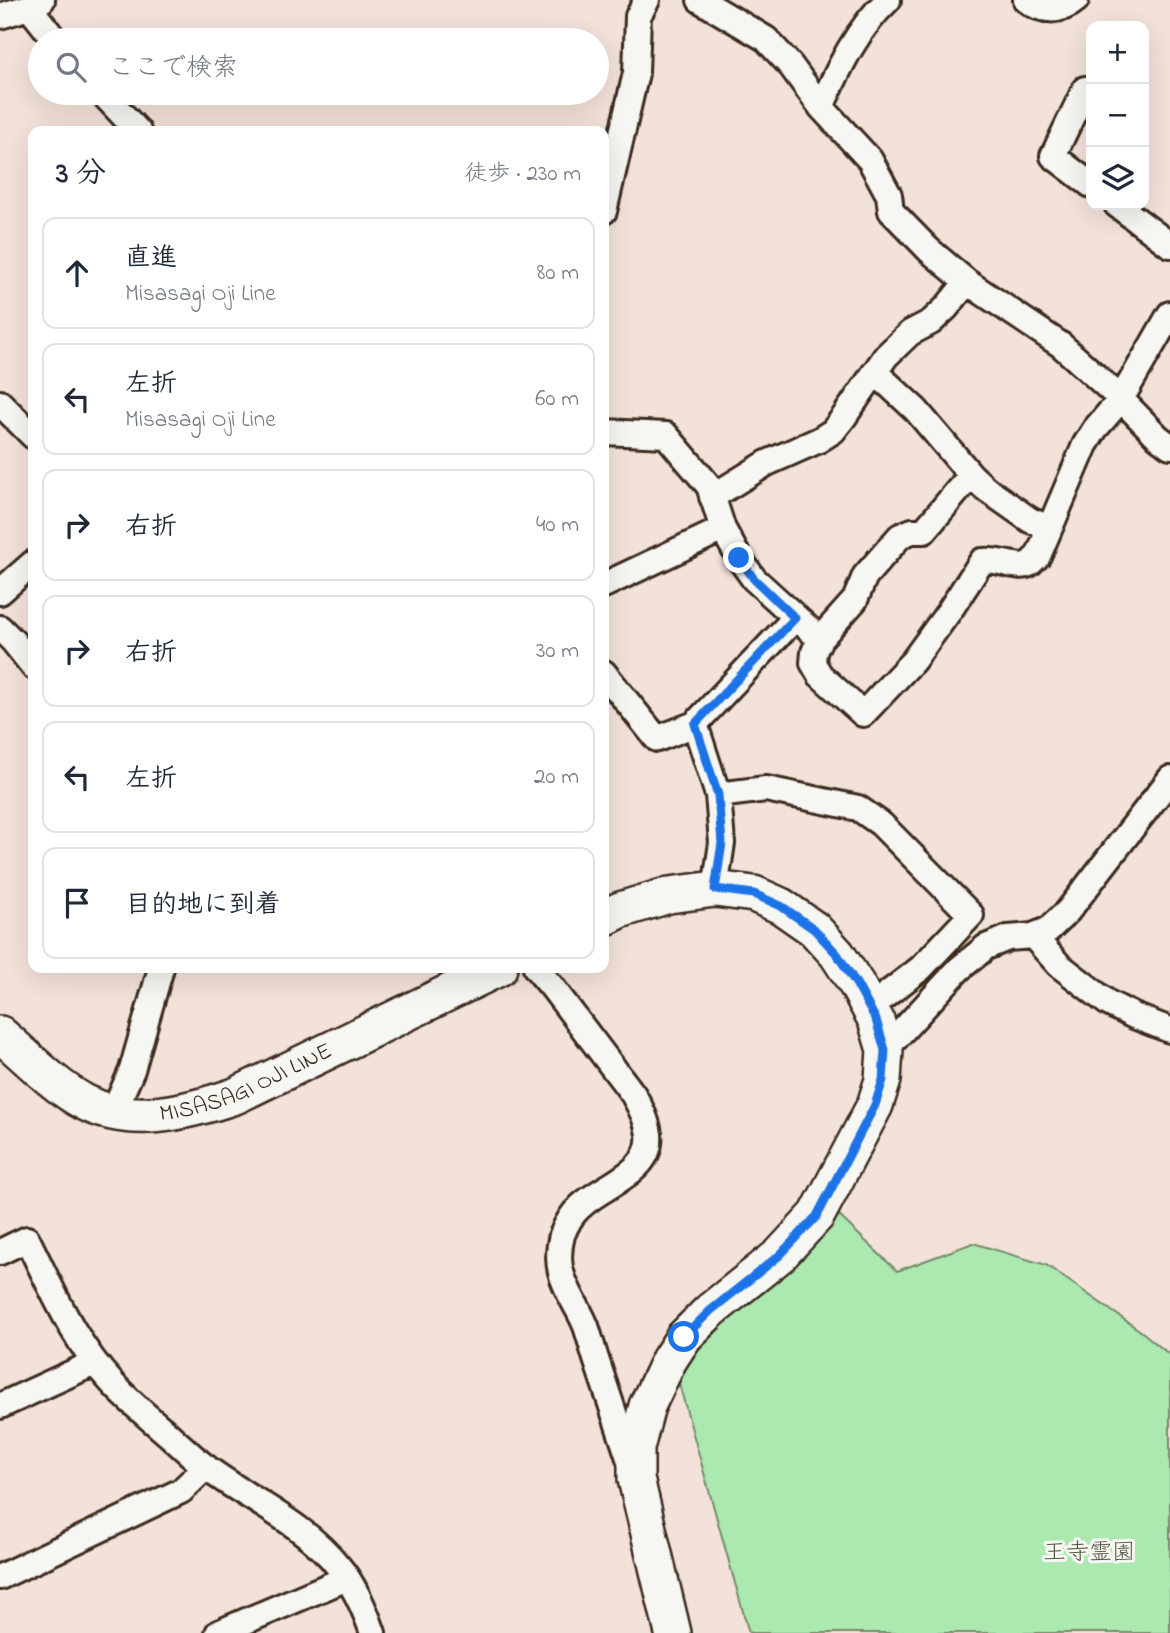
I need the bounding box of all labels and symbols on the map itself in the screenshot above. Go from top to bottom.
route end [723,542,754,573]
street label: MISASAGI OJI LINE [157,1035,338,1131]
route start [668,1321,699,1352]
park label: 王寺霊園 [1043,1537,1135,1570]

